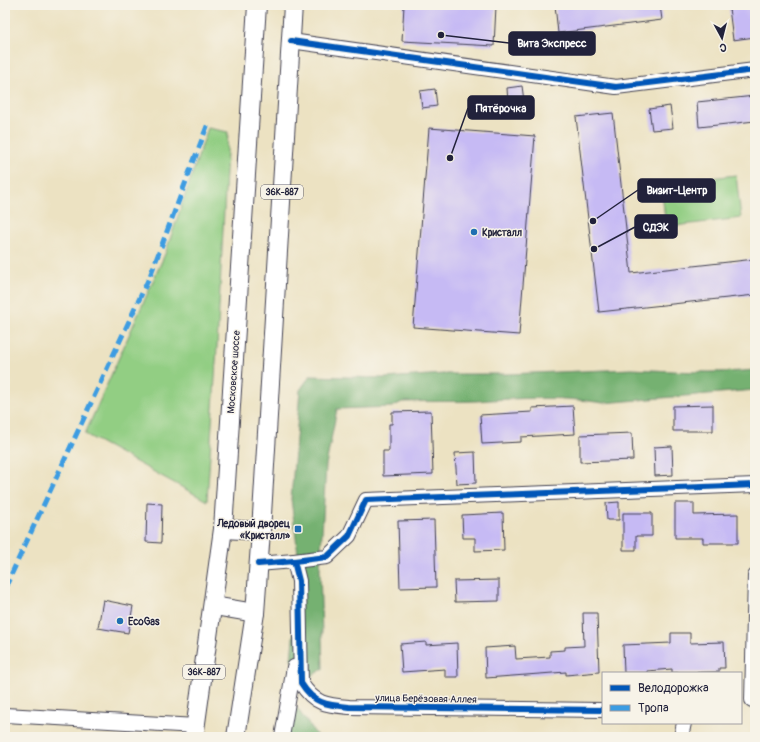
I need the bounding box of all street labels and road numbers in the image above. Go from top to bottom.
road number: 36К-887 [261,185,303,199]
street label: Московское шоссе [225,330,243,414]
road number: 36К-887 [183,665,225,679]
street label: улица Берёзовая Аллея [374,692,477,706]

